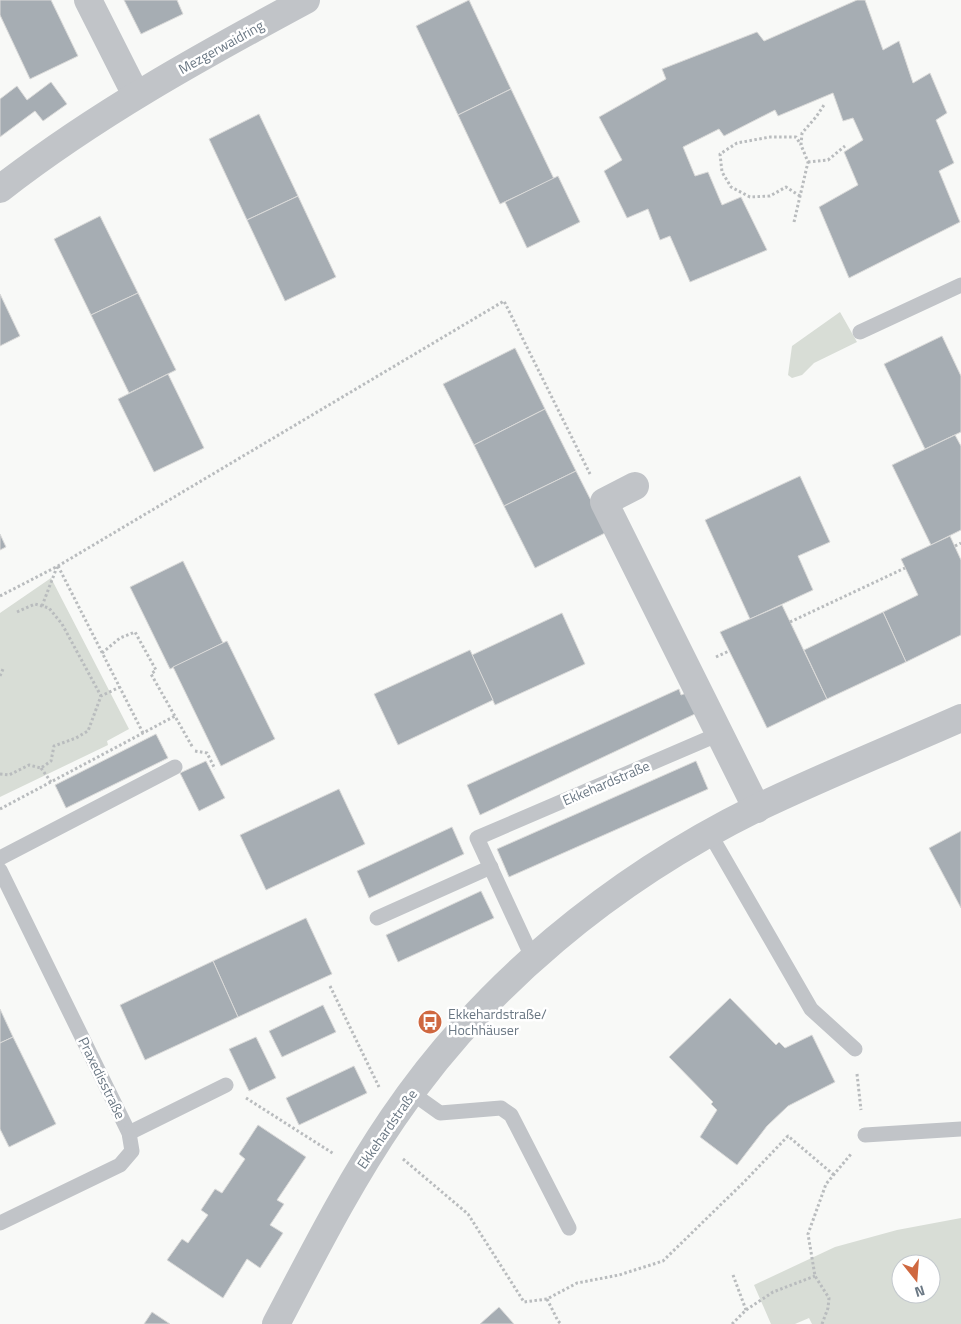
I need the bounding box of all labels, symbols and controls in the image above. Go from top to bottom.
street label: Mezgerwaidring [174,14,267,79]
street label: Ekkehardstraße [559,755,653,810]
place label: Ekkehardstraße/ Hochhäuser [448,1003,547,1040]
bus stop icon: Ekkehardstraße/ Hochhäuser [417,1009,443,1035]
street label: Praxedisstraße [74,1033,131,1122]
street label: Ekkehardstraße [351,1085,422,1173]
north arrow [891,1254,941,1304]
text: N [912,1280,928,1303]

